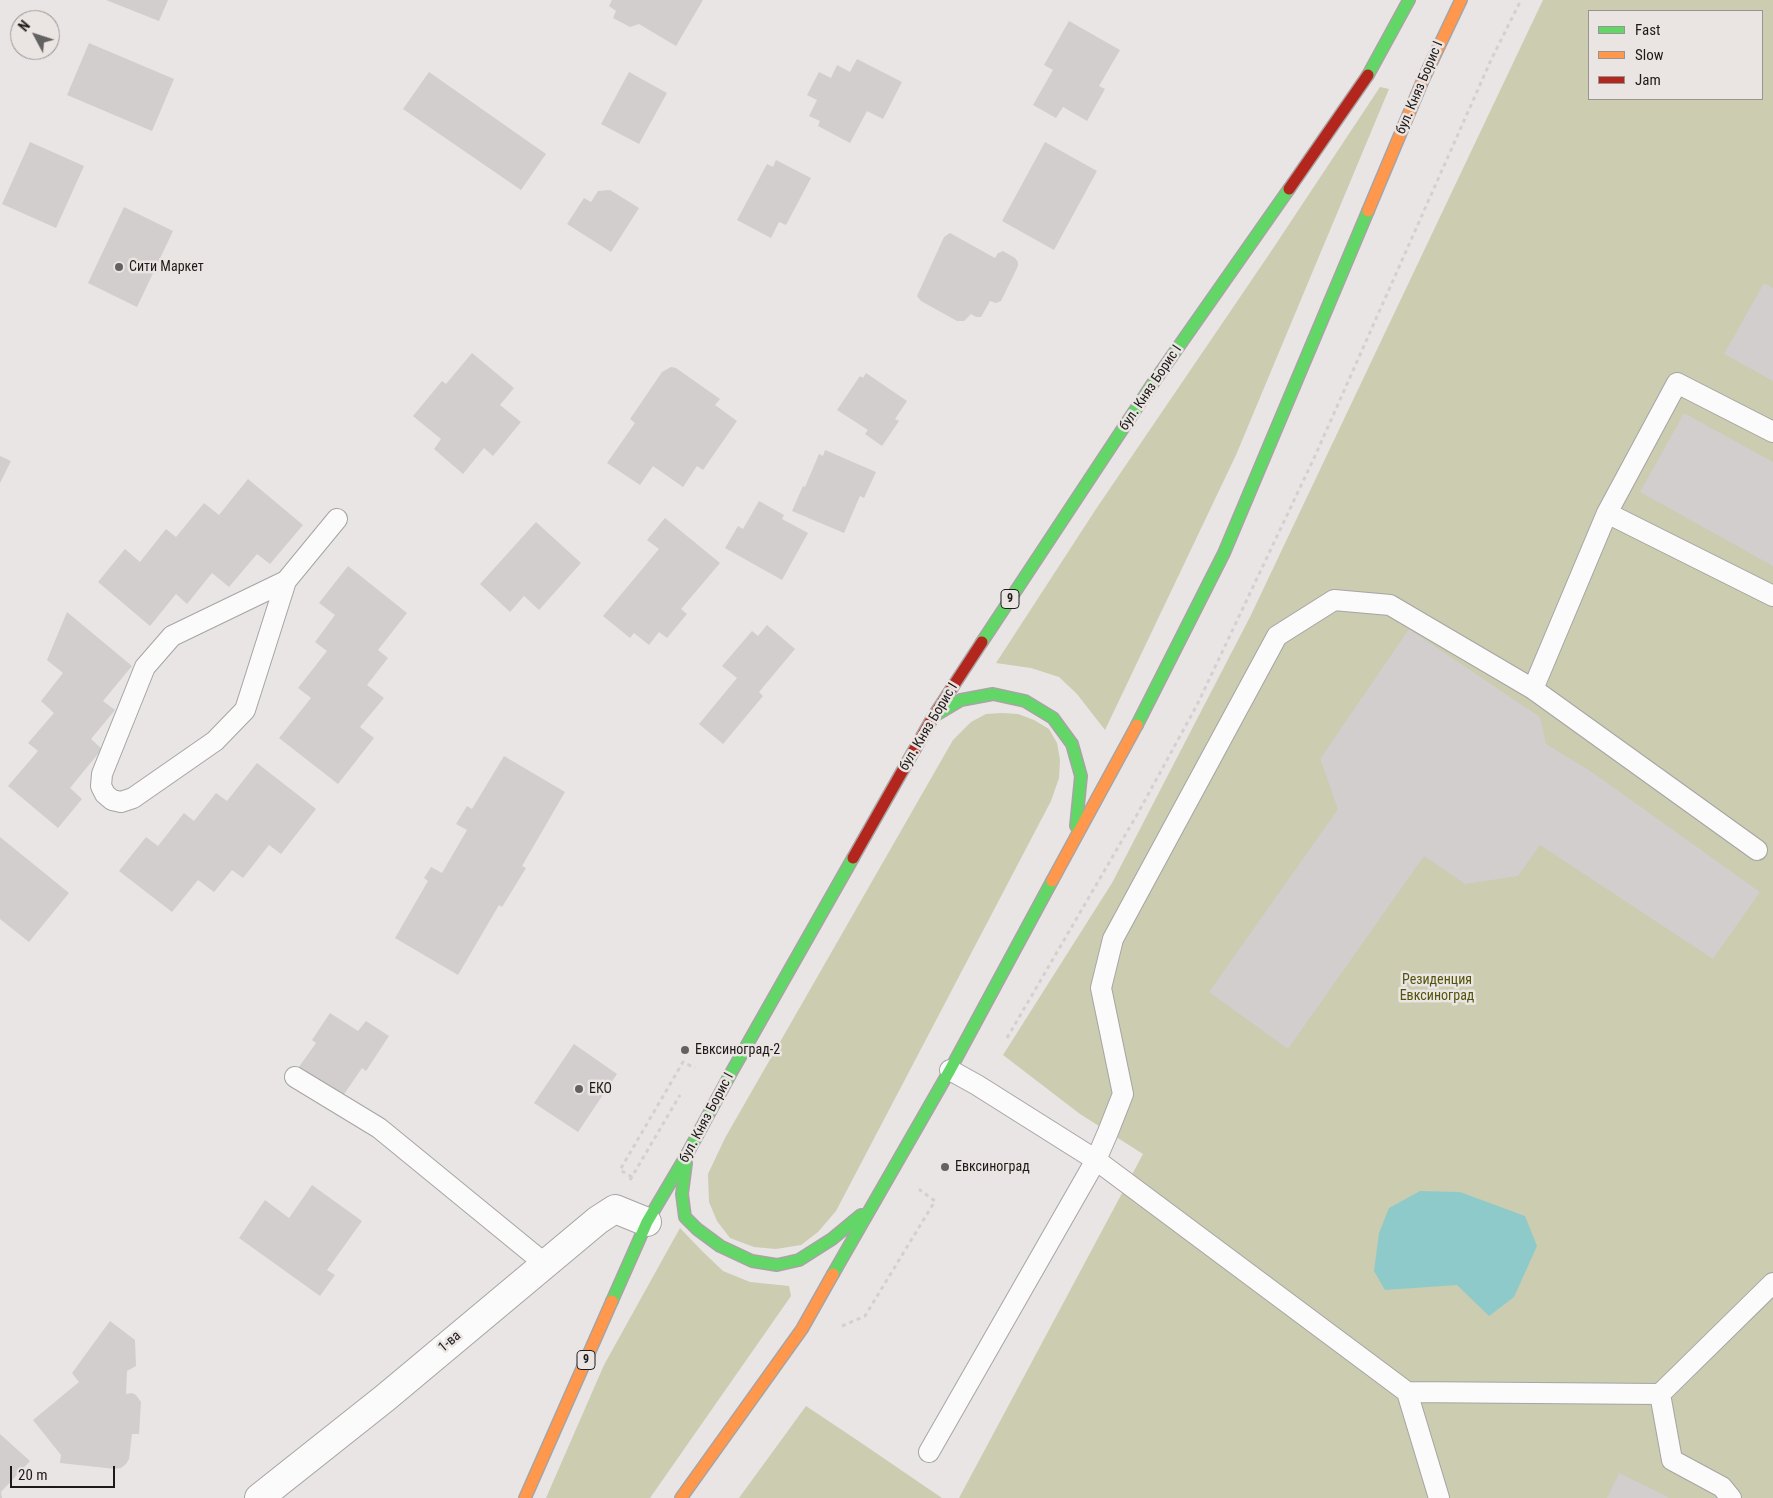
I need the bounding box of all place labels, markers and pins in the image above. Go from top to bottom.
place label: Сити Маркет [129,259,204,275]
marker: Сити Маркет [113,261,125,273]
place label: Евксиноград-2 [695,1042,780,1058]
marker: Евксиноград-2 [679,1044,691,1056]
place label: ЕКО [589,1081,612,1097]
marker: ЕКО [573,1083,585,1095]
place label: Евксиноград [955,1159,1030,1175]
marker: Евксиноград [939,1161,951,1173]

